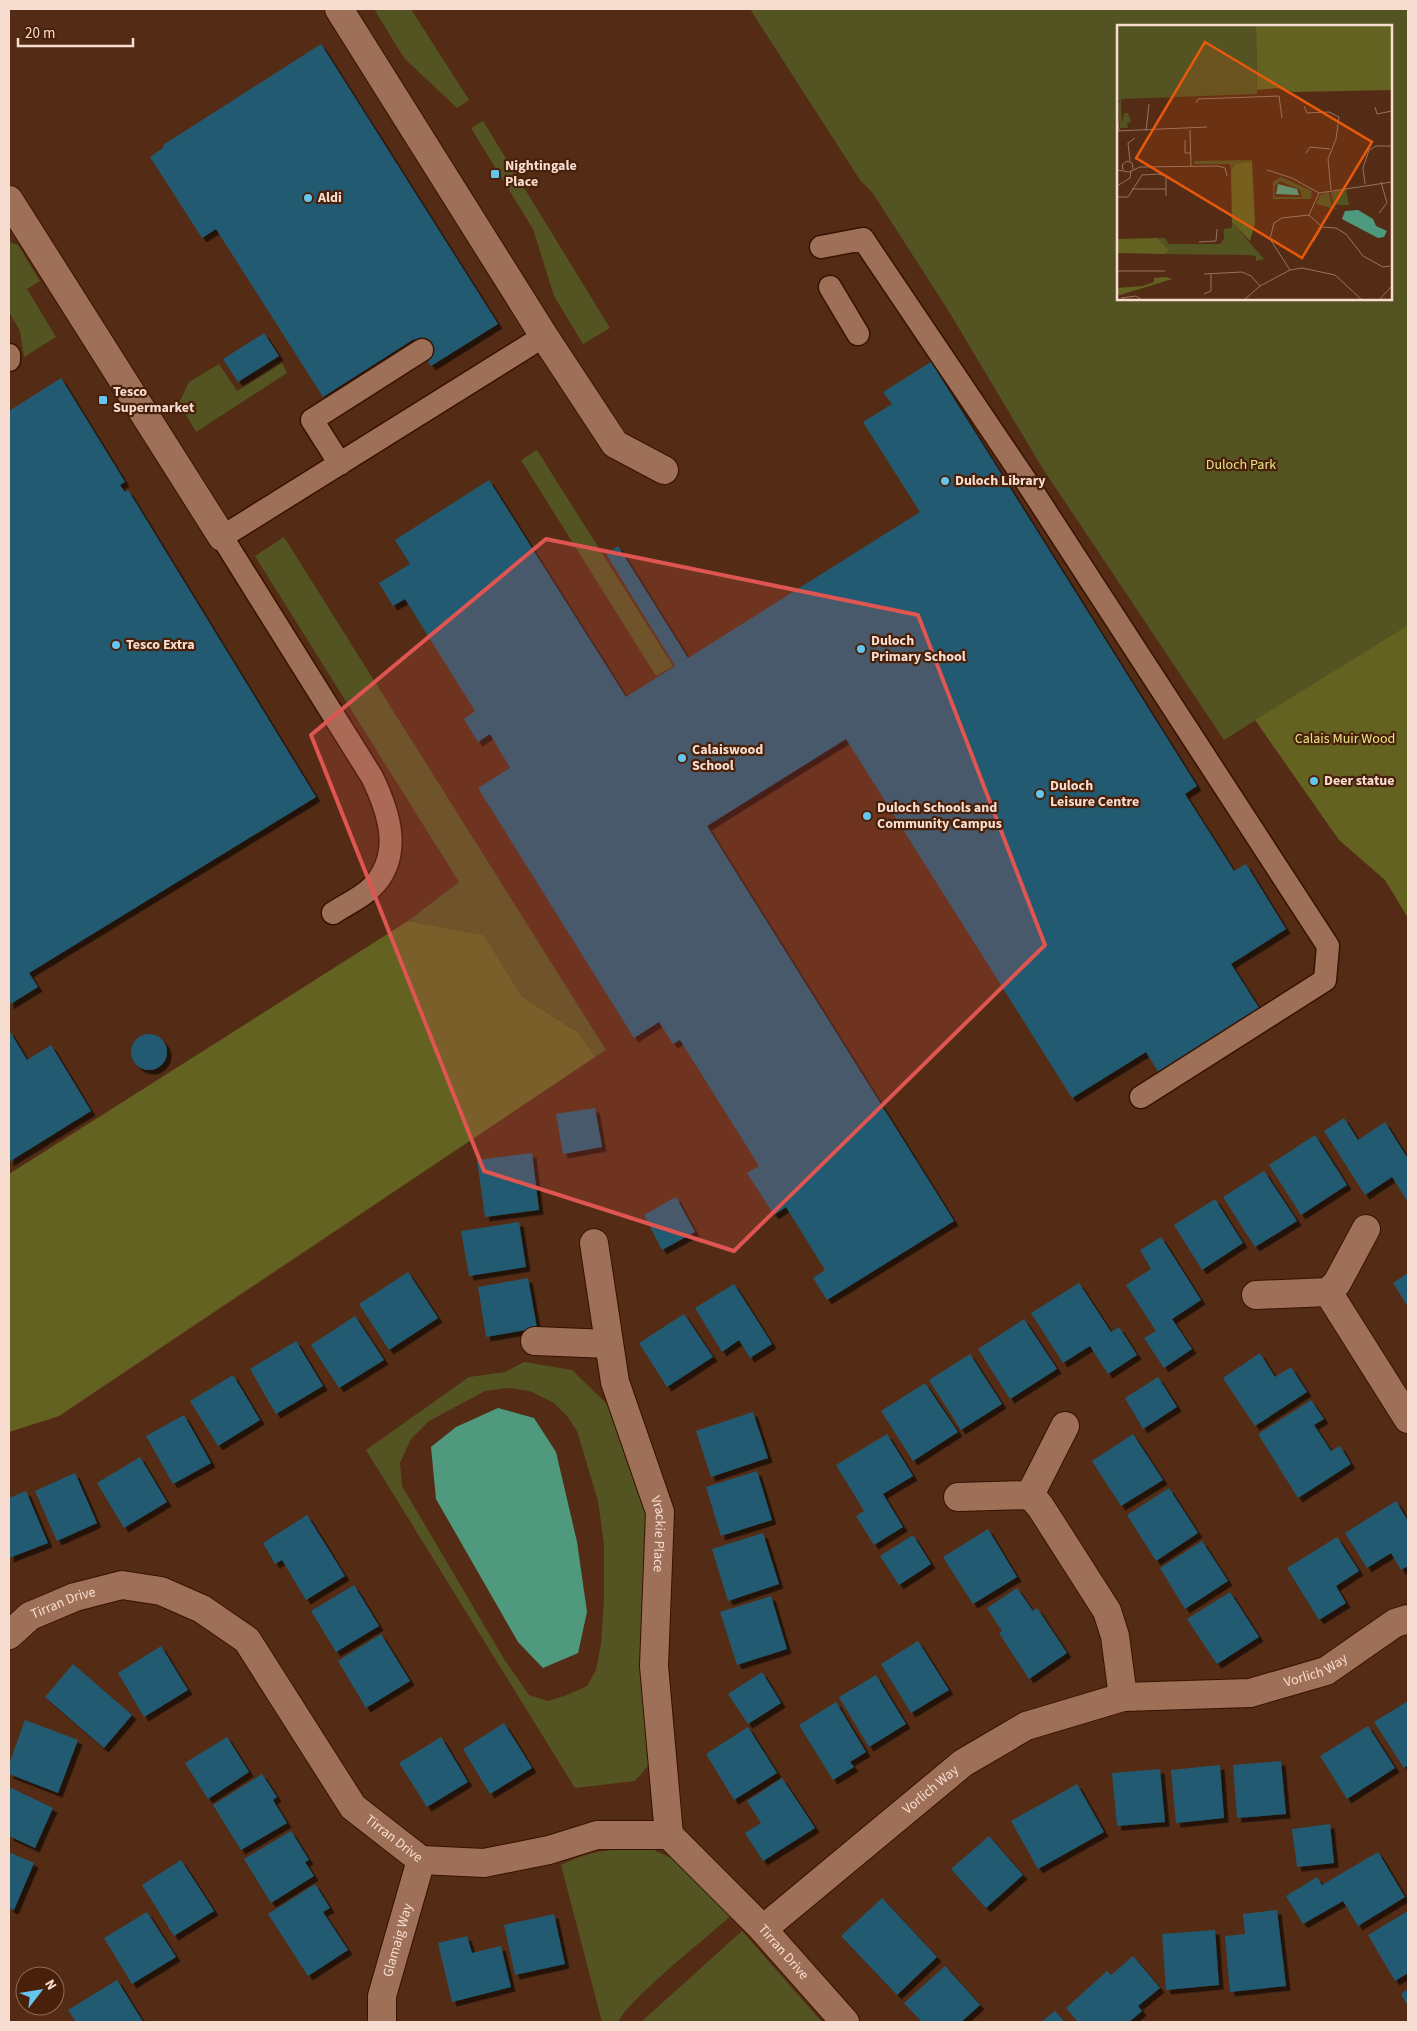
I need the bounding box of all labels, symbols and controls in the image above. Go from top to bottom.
scale bar [18,15,132,47]
text: 20 m [25,23,55,44]
inset map [1117,25,1392,300]
place label: Nightingale Place [505,156,577,192]
marker: Nightingale Place [489,168,501,180]
place label: Aldi [317,188,342,208]
marker: Aldi [302,192,314,204]
place label: Tesco Supermarket [113,382,195,418]
marker: Tesco Supermarket [97,394,109,406]
park label: Duloch Park [1206,455,1276,475]
place label: Duloch Library [955,471,1046,491]
marker: Duloch Library [939,475,951,487]
place label: Duloch Primary School [871,631,966,667]
place label: Tesco Extra [126,635,195,655]
marker: Tesco Extra [110,639,122,651]
marker: Duloch Primary School [855,643,867,655]
park label: Calais Muir Wood [1295,729,1395,749]
place label: Calaiswood School [692,740,763,776]
marker: Calaiswood School [676,752,688,764]
place label: Deer statue [1324,771,1394,791]
marker: Deer statue [1308,775,1320,787]
place label: Duloch Leisure Centre [1050,776,1139,812]
marker: Duloch Leisure Centre [1034,788,1046,800]
place label: Duloch Schools and Community Campus [877,798,1002,834]
marker: Duloch Schools and Community Campus [861,810,873,822]
street label: Vrackie Place [645,1493,670,1573]
street label: Tirran Drive [28,1582,98,1625]
street label: Vorlich Way [1282,1649,1352,1693]
street label: Vorlich Way [898,1760,964,1819]
street label: Tirran Drive [361,1810,427,1868]
street label: Glamaig Way [378,1901,418,1979]
street label: Tirran Drive [753,1920,813,1985]
north arrow [15,1966,65,2016]
text: N [39,1976,61,1994]

